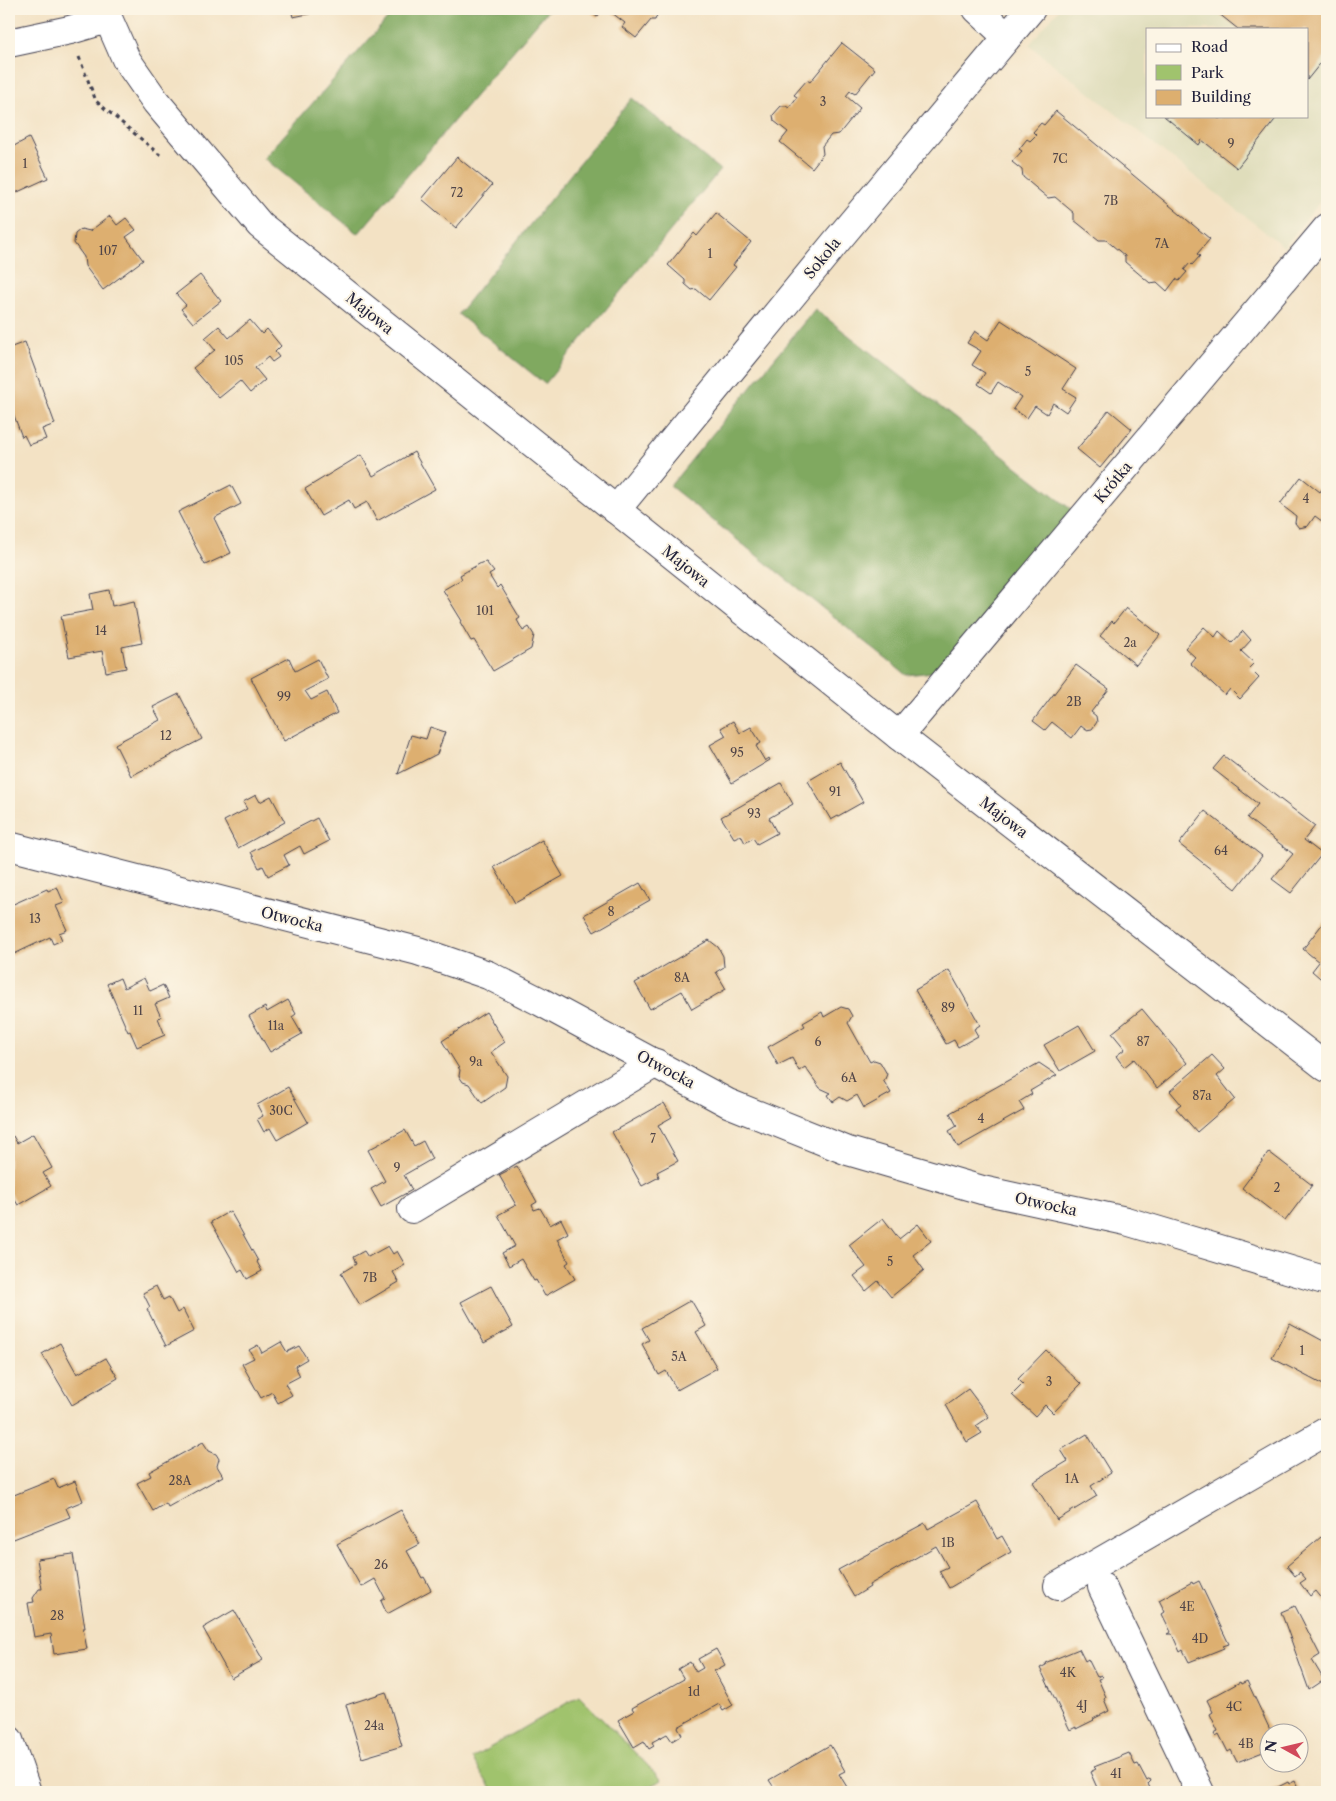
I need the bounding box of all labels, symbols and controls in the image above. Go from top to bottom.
legend [1146,28,1308,118]
text: Road [1191,37,1228,56]
text: Park [1191,63,1225,82]
text: Building [1191,87,1251,106]
house number: 3 [820,94,826,109]
house number: 9 [1227,136,1235,151]
house number: 7C [1052,151,1068,166]
house number: 1 [22,156,28,171]
house number: 72 [451,185,464,200]
house number: 7B [1104,193,1118,208]
street label: Sokola [800,233,844,283]
house number: 7A [1155,236,1170,251]
house number: 107 [99,243,117,258]
house number: 1 [707,246,713,261]
street label: Majowa [342,288,398,338]
house number: 105 [224,353,244,368]
house number: 5 [1025,364,1031,379]
street label: Krótka [1090,457,1136,507]
house number: 4 [1303,491,1310,506]
street label: Majowa [658,541,714,591]
house number: 101 [476,603,494,618]
house number: 14 [95,623,107,638]
house number: 2a [1123,635,1137,650]
house number: 99 [277,689,291,704]
house number: 2B [1066,694,1082,709]
house number: 12 [160,728,172,743]
house number: 95 [730,745,744,760]
house number: 91 [829,784,841,799]
street label: Majowa [976,792,1032,842]
house number: 93 [747,806,761,821]
house number: 64 [1214,843,1228,858]
street label: Otwocka [259,902,325,936]
house number: 8 [607,904,615,919]
house number: 13 [29,911,41,926]
house number: 8A [674,970,691,985]
house number: 89 [941,1000,955,1015]
house number: 11 [133,1003,143,1018]
house number: 11a [268,1018,285,1033]
house number: 6 [814,1034,822,1049]
house number: 87 [1136,1034,1150,1049]
street label: Otwocka [634,1046,698,1092]
house number: 9a [469,1054,483,1069]
house number: 6A [841,1070,858,1085]
house number: 87a [1192,1088,1212,1103]
house number: 30C [269,1103,293,1118]
house number: 4 [978,1111,985,1126]
house number: 7 [650,1131,656,1146]
house number: 9 [393,1160,401,1175]
house number: 2 [1274,1180,1281,1195]
street label: Otwocka [1013,1188,1079,1220]
house number: 5 [887,1254,893,1269]
house number: 7B [363,1270,377,1285]
house number: 1 [1299,1343,1305,1358]
house number: 5A [671,1349,688,1364]
house number: 3 [1046,1374,1052,1389]
house number: 1A [1065,1471,1080,1486]
house number: 28A [169,1473,193,1488]
house number: 1B [941,1535,955,1550]
house number: 26 [374,1557,388,1572]
house number: 4E [1179,1599,1195,1614]
house number: 28 [50,1608,64,1623]
house number: 4D [1192,1631,1209,1646]
house number: 4K [1060,1665,1077,1680]
house number: 1d [688,1684,701,1699]
house number: 4J [1076,1698,1088,1713]
house number: 4C [1226,1699,1242,1714]
house number: 24a [364,1718,385,1733]
north arrow [1258,1724,1308,1774]
house number: 4B [1238,1736,1254,1751]
text: N [1261,1739,1281,1753]
house number: 4I [1110,1766,1122,1781]

